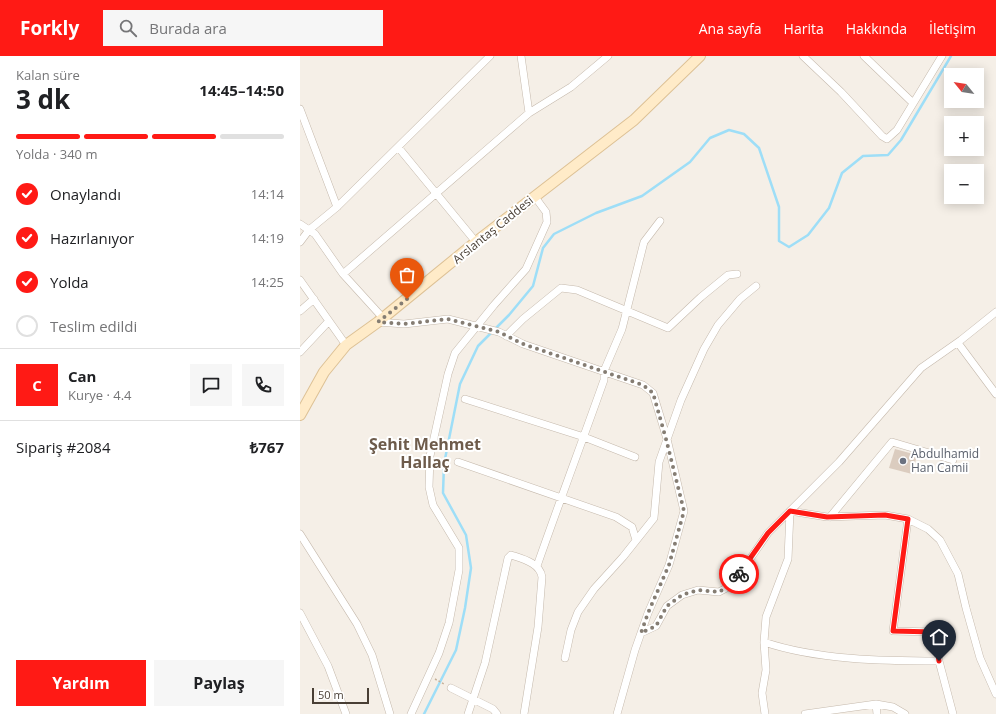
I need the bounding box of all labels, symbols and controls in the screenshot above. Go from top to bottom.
search box [103,10,383,46]
text: Forkly [20,15,79,41]
icon: search [117,17,139,39]
text: Burada ara [149,18,227,38]
text: Ana sayfa [699,19,762,38]
text: Harita [784,19,824,38]
text: Hakkında [846,19,907,38]
text: İletişim [929,19,976,38]
text: Kalan süre [16,66,80,84]
north arrow [944,68,984,108]
map controls [944,68,984,204]
text: 14:45–14:50 [199,80,284,100]
text: 3 dk [16,81,70,117]
button: + [944,116,984,156]
text: Yolda · 340 m [16,145,97,163]
button: − [944,164,984,204]
icon: check [16,183,38,205]
text: Onaylandı [50,184,121,204]
text: 14:14 [251,185,284,203]
street label: Arslantaş Caddesi [449,192,537,268]
icon: check [16,227,38,249]
text: Hazırlanıyor [50,228,134,248]
text: 14:19 [251,229,284,247]
pin [390,258,424,299]
icon: bag [396,264,418,286]
icon: check [16,271,38,293]
text: Yolda [50,272,89,292]
text: 14:25 [251,273,284,291]
text: Teslim edildi [50,316,137,336]
button: chat [190,364,232,406]
button: phone [242,364,284,406]
text: Can [68,366,96,386]
text: C [32,375,42,395]
text: Kurye · 4.4 [68,386,132,404]
district label: Şehit Mehmet Hallaç [369,433,481,473]
text: Sipariş #2084 [16,437,110,457]
text: ₺767 [250,437,284,457]
place label: Abdulhamid Han Camii [911,445,979,476]
marker: Abdulhamid Han Camii [898,456,908,466]
courier [719,554,759,594]
icon: bike [728,563,750,585]
pin [922,620,956,661]
icon: home [928,626,950,648]
button: Yardım [16,660,146,706]
button: Paylaş [154,660,284,706]
scale bar [312,686,369,705]
text: 50 m [318,687,344,702]

